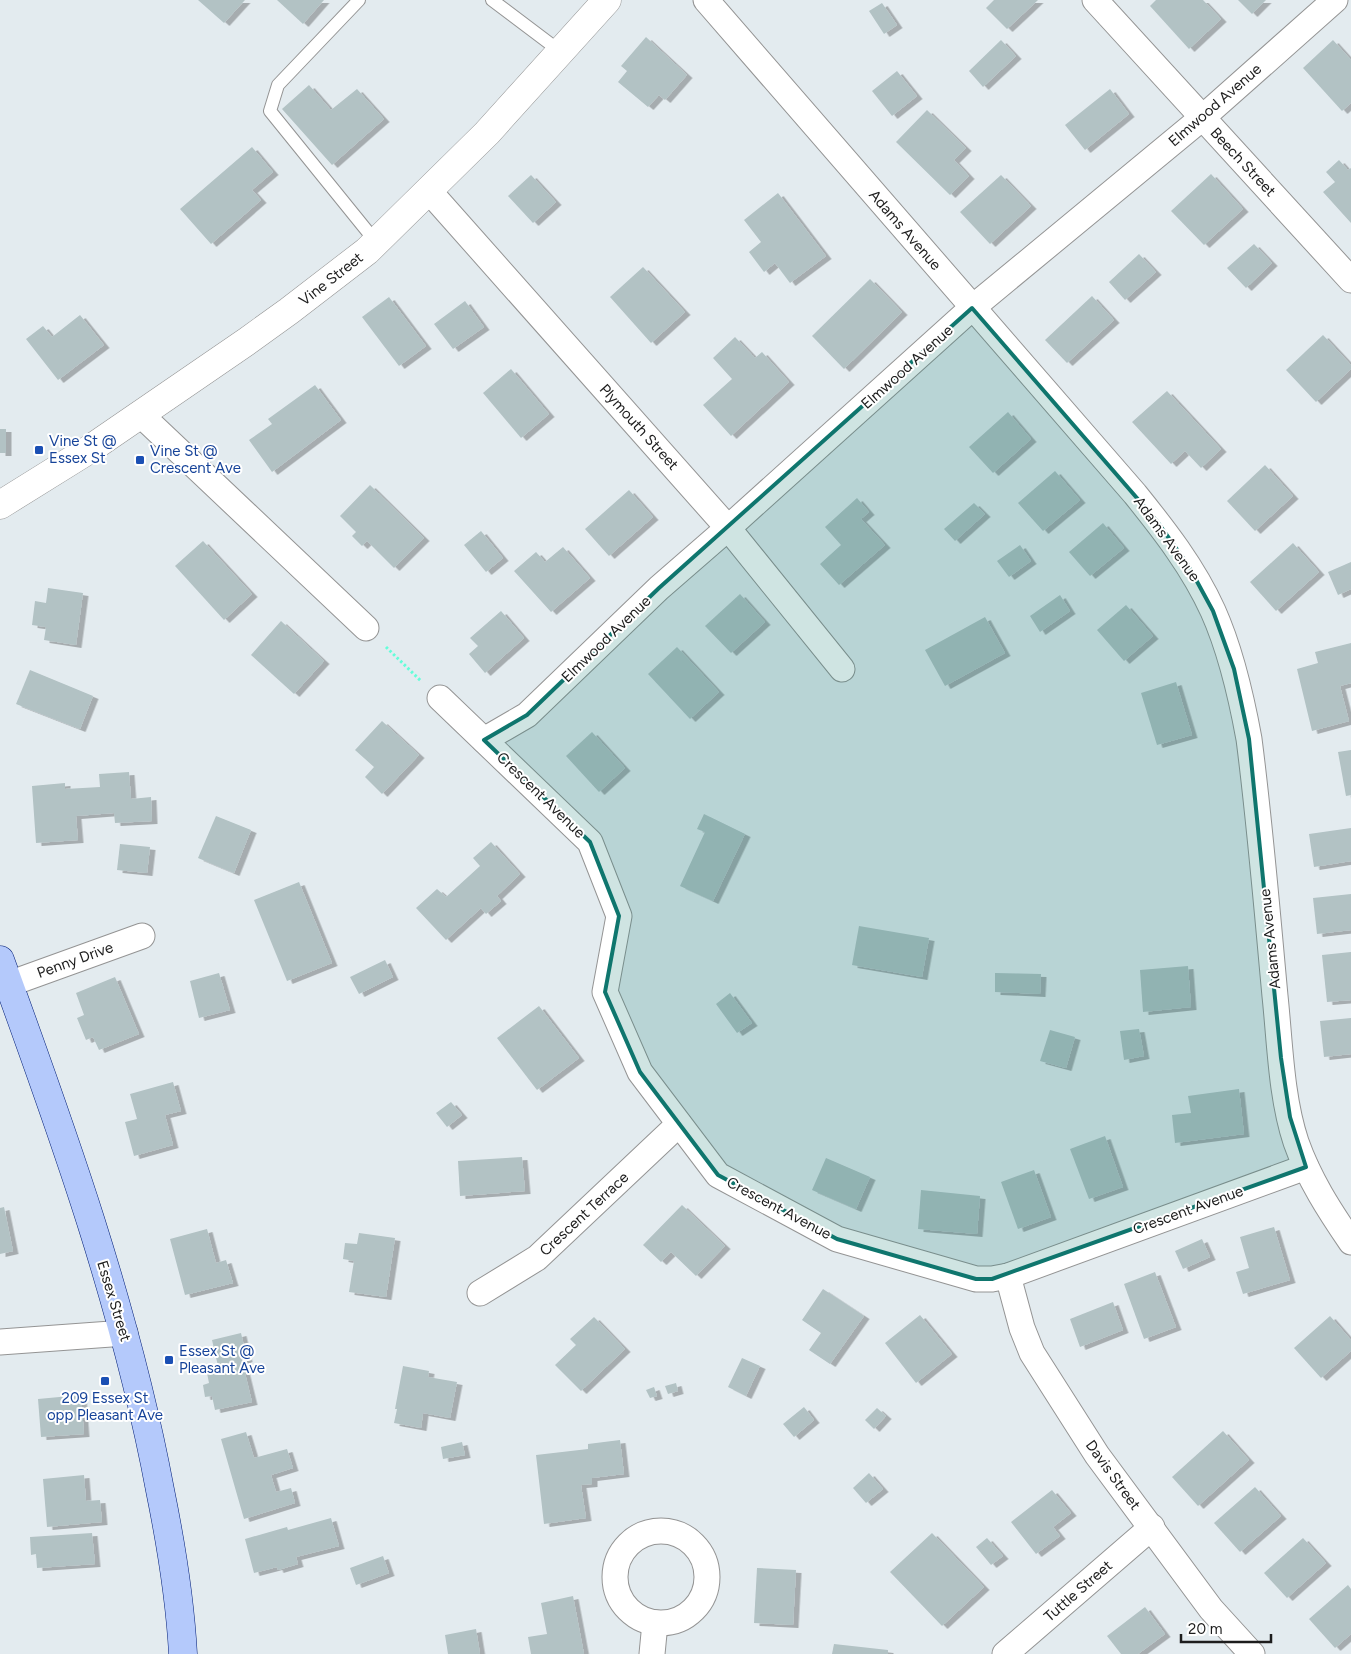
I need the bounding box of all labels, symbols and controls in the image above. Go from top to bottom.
street label: Elmwood Avenue [1165,60,1265,150]
street label: Beech Street [1206,124,1280,200]
street label: Adams Avenue [865,186,945,274]
street label: Vine Street [295,248,367,310]
street label: Elmwood Avenue [857,321,957,413]
street label: Plymouth Street [596,380,683,474]
place label: Vine St @ Essex St [49,432,117,467]
place label: Vine St @ Crescent Ave [150,442,241,477]
marker: Vine St @ Essex St [33,444,45,456]
marker: Vine St @ Crescent Ave [134,454,146,466]
street label: Adams Avenue [1130,493,1204,585]
street label: Elmwood Avenue [558,592,654,686]
street label: Crescent Avenue [493,748,589,842]
street label: Adams Avenue [1256,888,1284,990]
street label: Penny Drive [35,938,115,982]
street label: Crescent Terrace [536,1168,632,1260]
street label: Crescent Avenue [724,1173,834,1243]
street label: Crescent Avenue [1130,1182,1246,1238]
street label: Essex Street [93,1258,135,1344]
place label: Essex St @ Pleasant Ave [179,1342,265,1377]
marker: Essex St @ Pleasant Ave [163,1354,175,1366]
marker: 209 Essex St opp Pleasant Ave [99,1375,111,1387]
place label: 209 Essex St opp Pleasant Ave [47,1389,163,1424]
street label: Davis Street [1082,1437,1145,1514]
street label: Tuttle Street [1040,1556,1116,1626]
scale bar [1181,1612,1271,1644]
text: 20 m [1188,1620,1222,1638]

